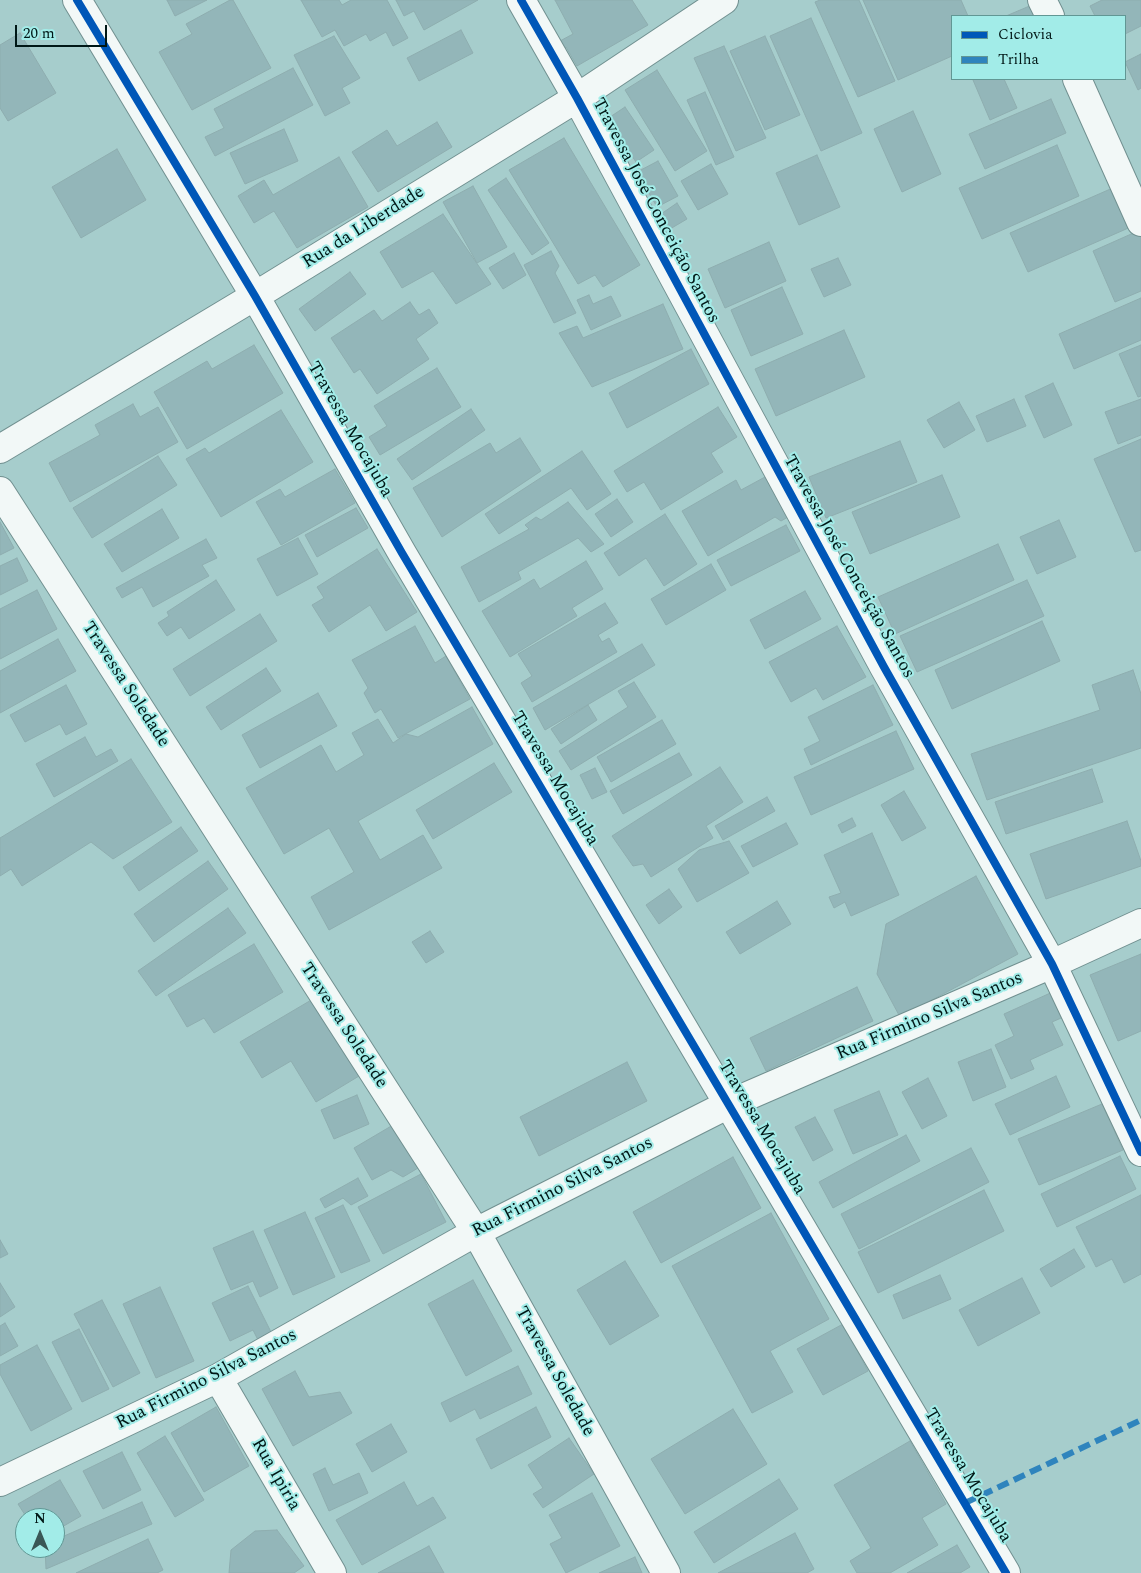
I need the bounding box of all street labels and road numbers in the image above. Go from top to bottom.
street label: Travessa José Conceição Santos [586,95,724,327]
street label: Rua da Liberdade [299,182,429,274]
street label: Travessa Mocajuba [301,358,397,502]
street label: Travessa José Conceição Santos [777,452,919,682]
street label: Travessa Soledade [76,618,174,752]
street label: Travessa Mocajuba [505,708,603,850]
street label: Travessa Soledade [294,959,392,1093]
street label: Rua Firmino Silva Santos [834,968,1026,1066]
street label: Travessa Mocajuba [712,1057,810,1199]
street label: Rua Firmino Silva Santos [469,1133,657,1243]
street label: Travessa Soledade [509,1303,599,1441]
street label: Rua Firmino Silva Santos [113,1325,301,1435]
street label: Travessa Mocajuba [918,1405,1016,1547]
street label: Rua Ipiria [246,1435,304,1515]

